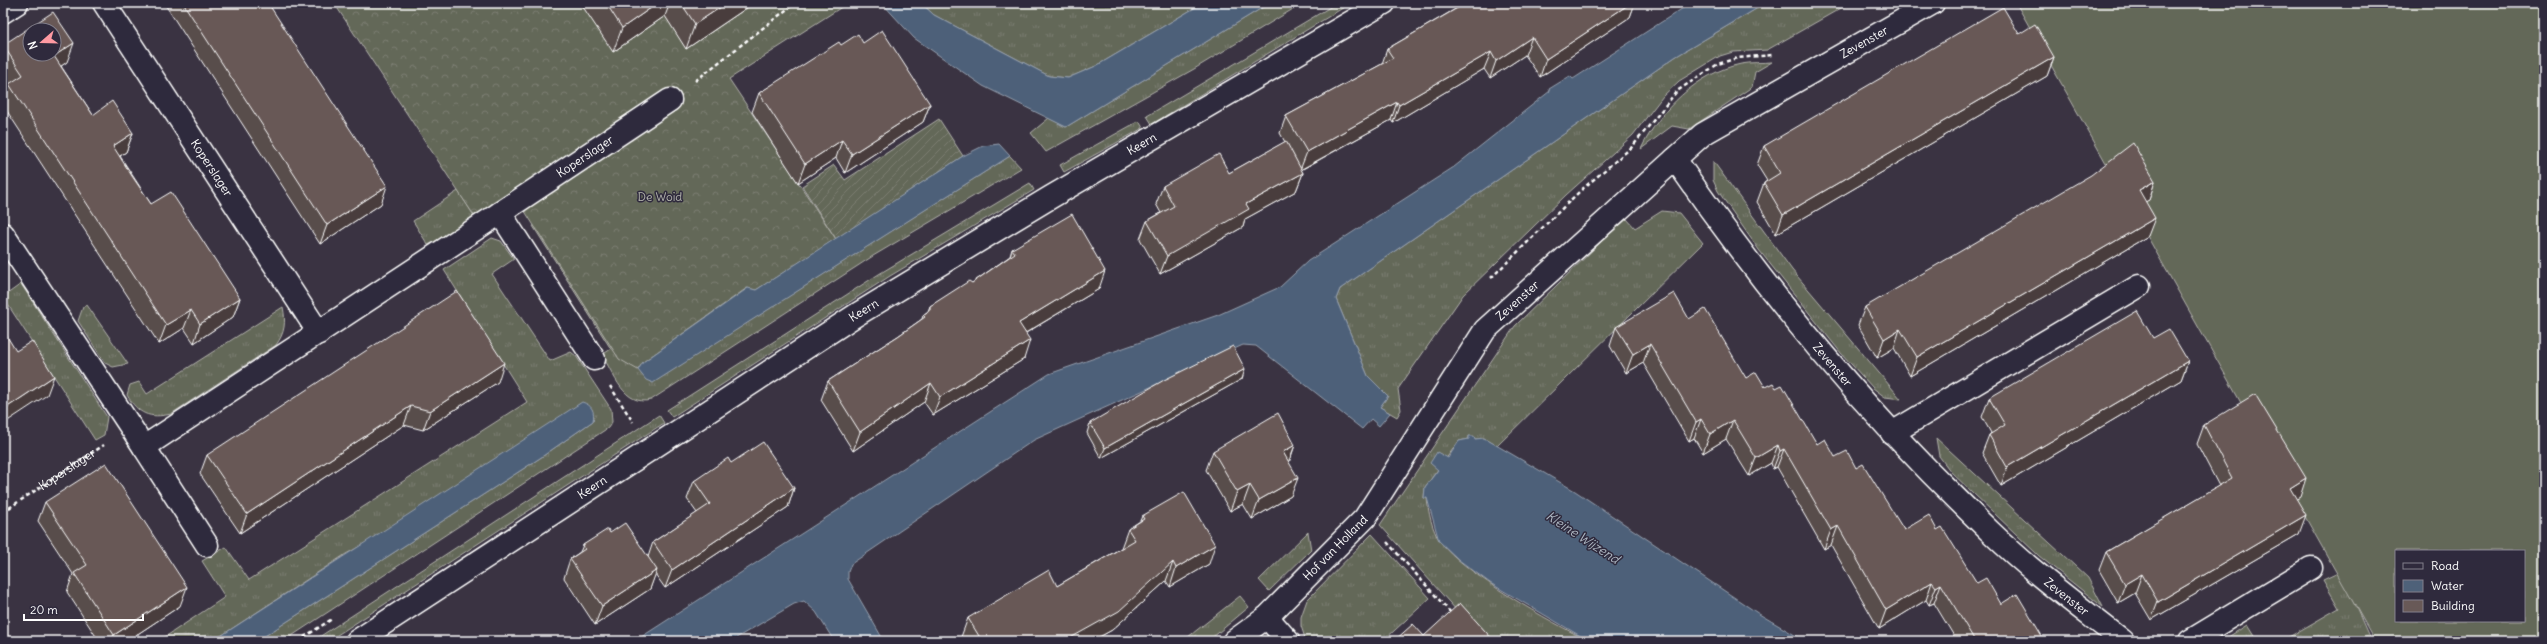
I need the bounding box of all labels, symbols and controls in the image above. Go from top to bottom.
north arrow [22,22,62,62]
street label: Zevenster [1837,22,1891,61]
text: N [25,39,40,51]
street label: Keern [1124,129,1159,158]
street label: Koperslager [553,132,616,180]
street label: Koperslager [188,136,236,199]
park label: De Woid [638,189,682,204]
street label: Zevenster [1493,277,1542,324]
street label: Keern [846,295,881,325]
street label: Zevenster [1810,340,1856,390]
street label: Koperslager [36,445,98,493]
street label: Keern [575,472,609,502]
water label: Kleine Wijzend [1543,507,1625,569]
street label: Hof van Holland [1299,512,1371,583]
legend [2395,550,2525,622]
text: Road [2431,558,2459,573]
street label: Zevenster [2041,574,2092,619]
text: Water [2431,578,2464,593]
scale bar [24,596,143,622]
text: Building [2431,598,2475,613]
text: 20 m [30,602,58,617]

